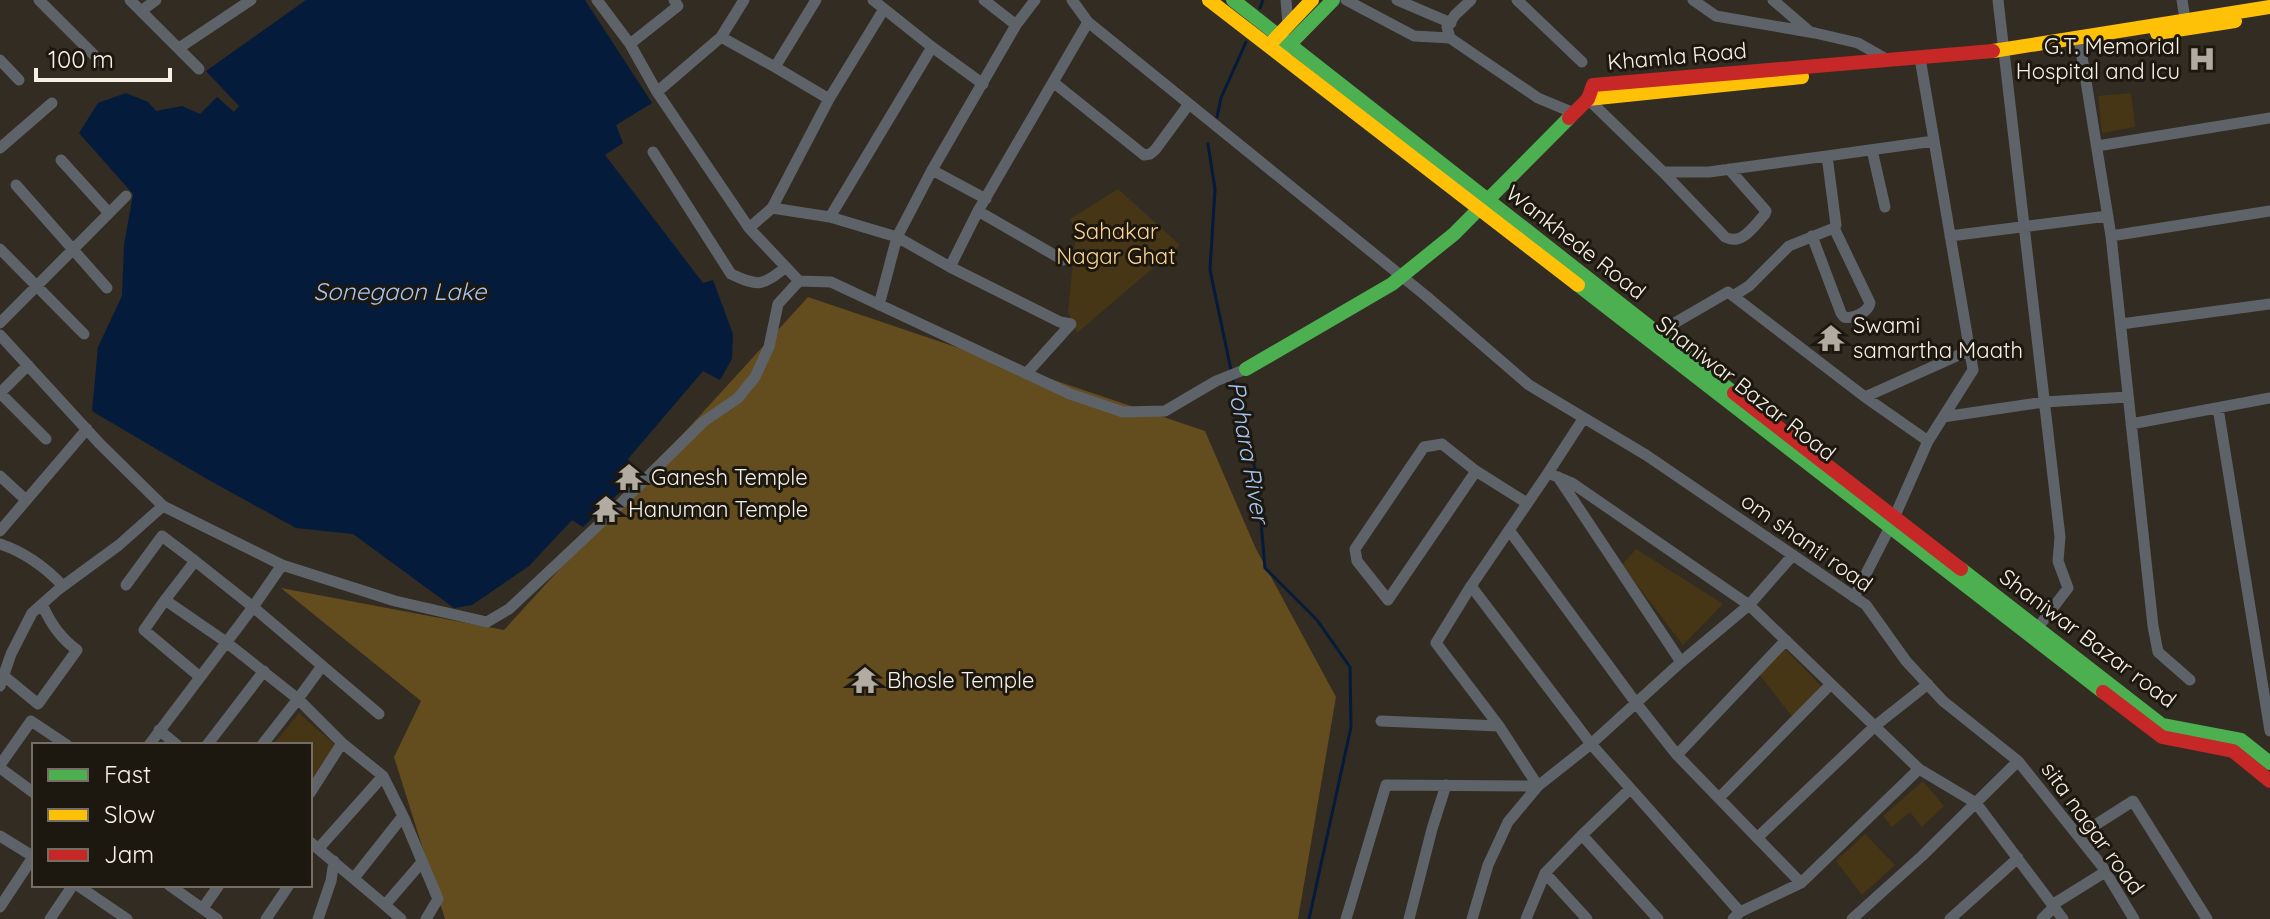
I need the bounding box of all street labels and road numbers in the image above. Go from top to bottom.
street label: Khamla Road [1606,36,1748,76]
street label: Wankhede Road [1500,179,1652,305]
street label: Shaniwar Bazar Road [1650,309,1842,467]
street label: om shanti road [1736,486,1878,598]
street label: Shaniwar Bazar road [1994,562,2182,714]
street label: sita nagar road [2035,756,2151,900]

